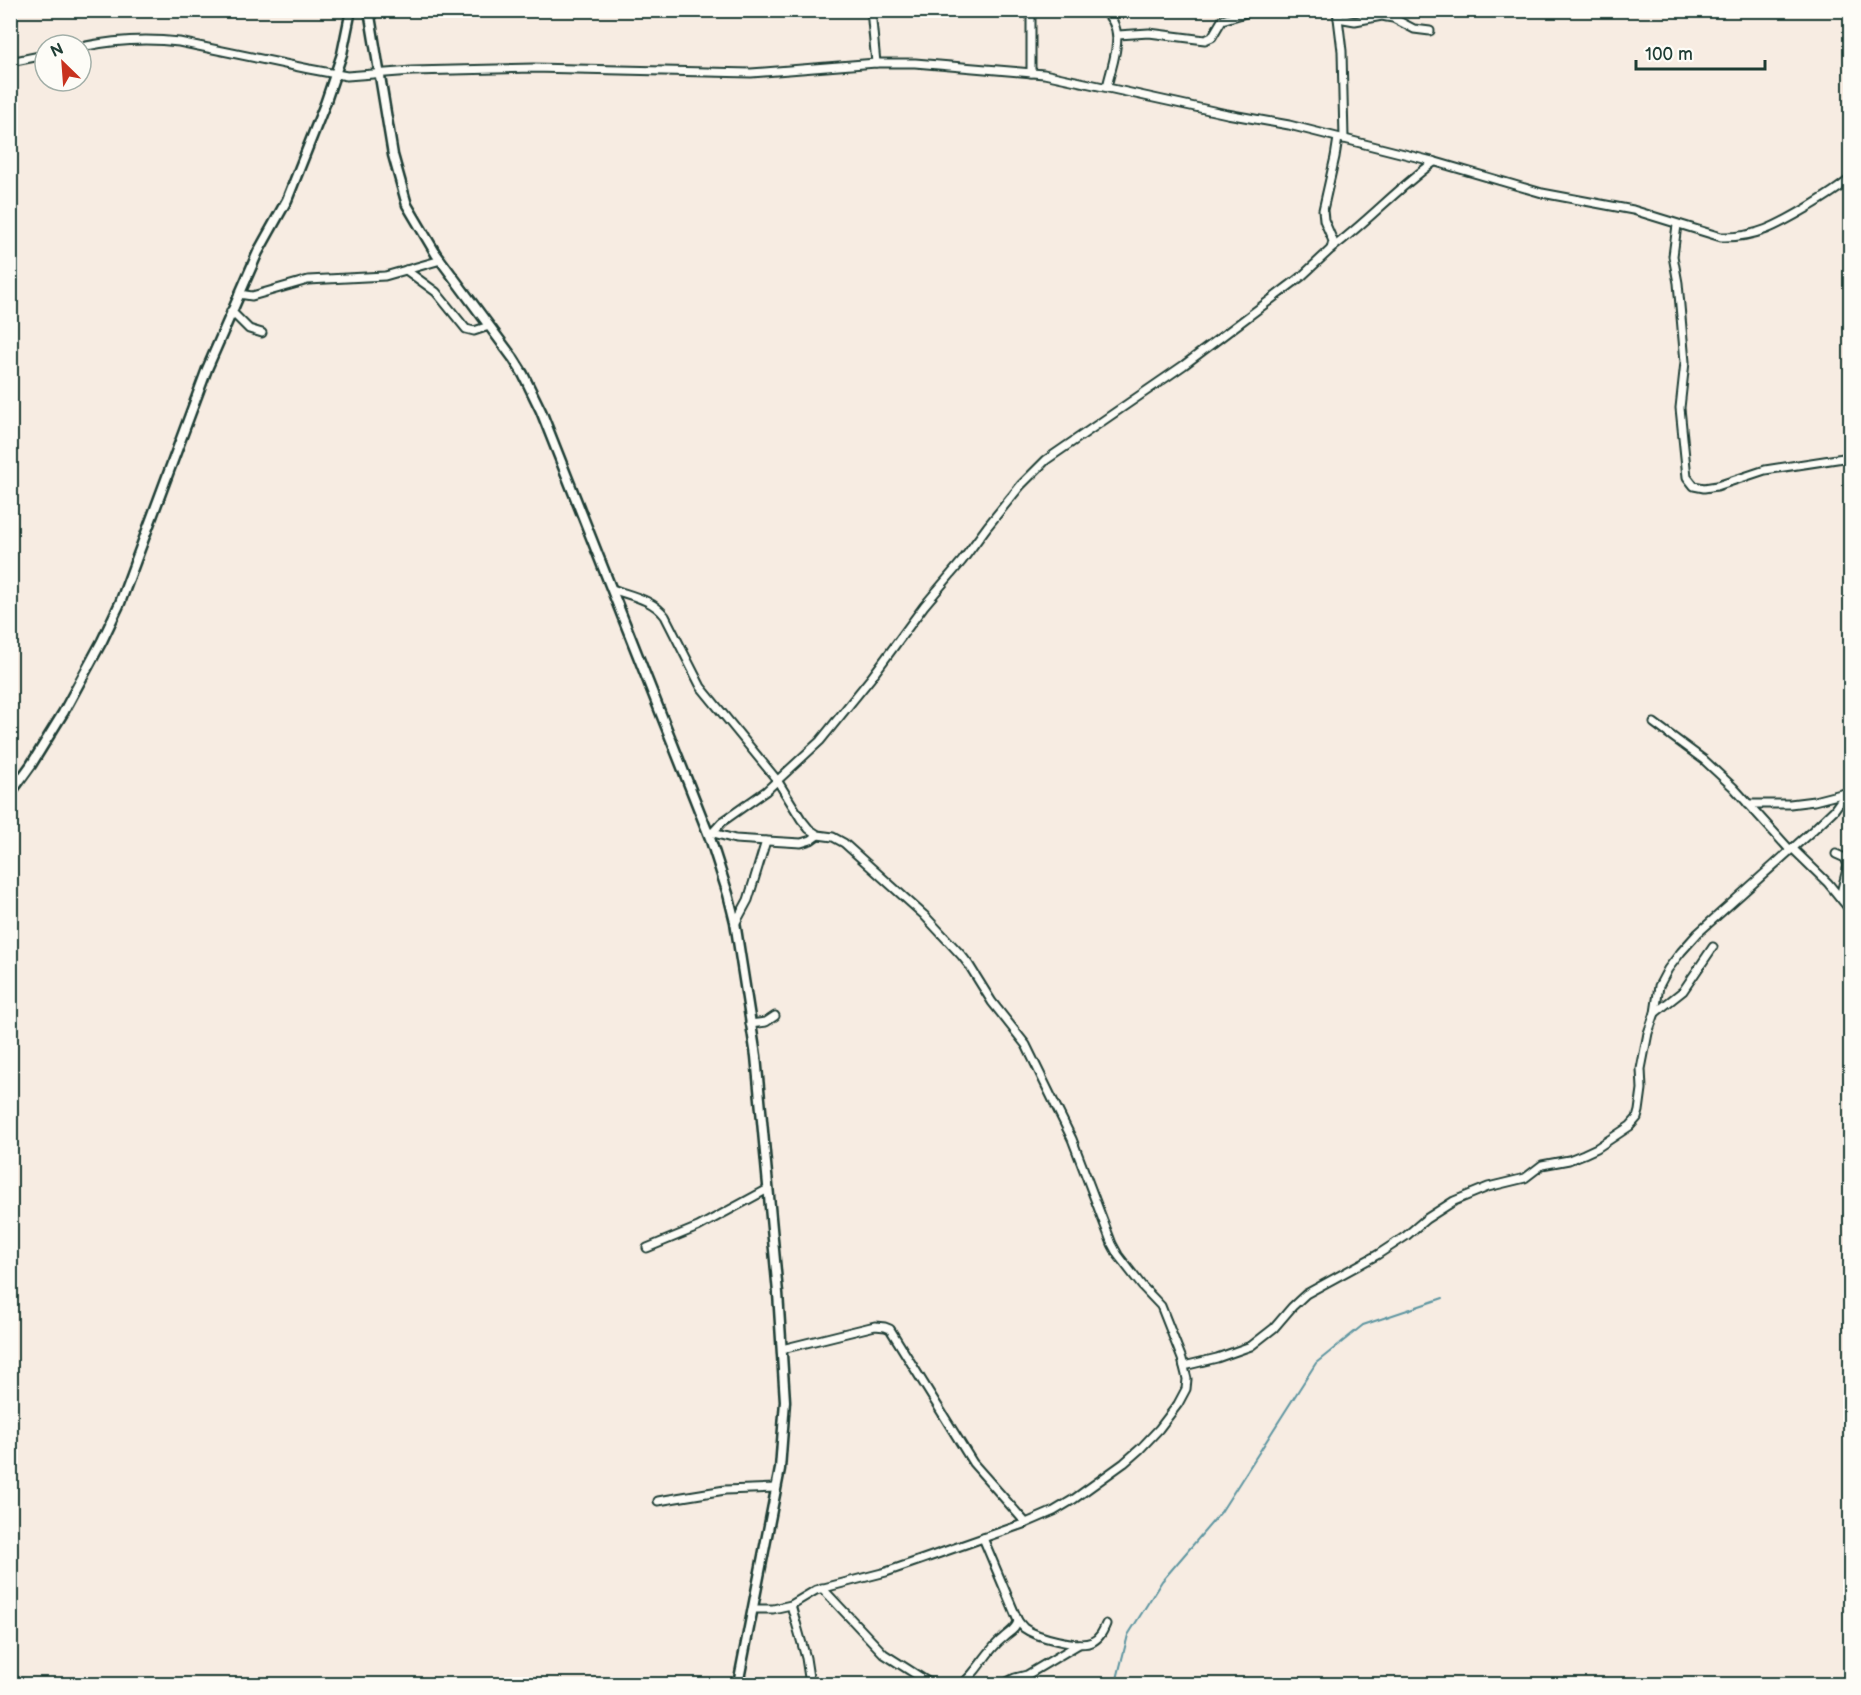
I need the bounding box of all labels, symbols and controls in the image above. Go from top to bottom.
north arrow [33,33,93,93]
scale bar [1636,33,1765,71]
text: N [48,40,67,62]
text: 100 m [1645,44,1693,65]

